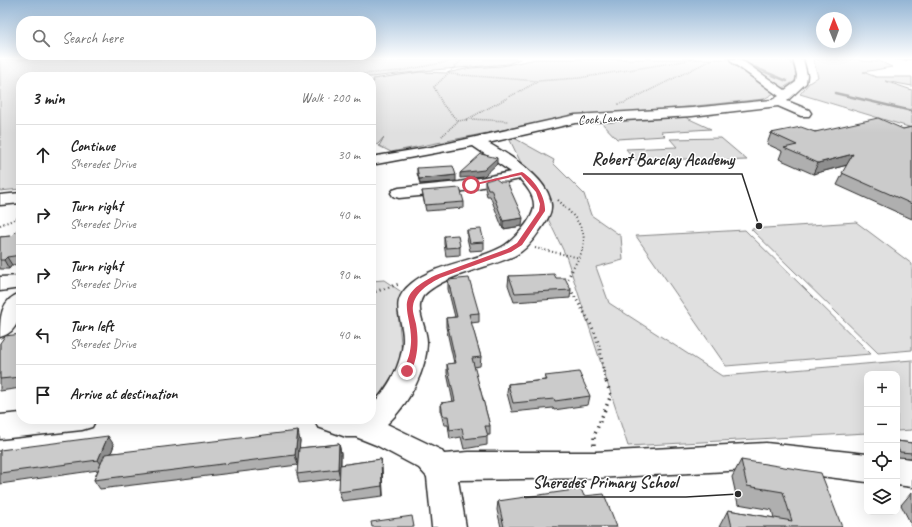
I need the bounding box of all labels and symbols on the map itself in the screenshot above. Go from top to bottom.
north arrow [816,12,852,48]
street label: Cock Lane [578,109,623,129]
callout: Robert Barclay Academy [583,145,742,174]
text: Robert Barclay Academy [592,149,735,170]
route start [462,176,480,194]
route end [398,362,416,380]
callout: Sheredes Primary School [524,468,686,497]
text: Sheredes Primary School [532,472,681,493]

